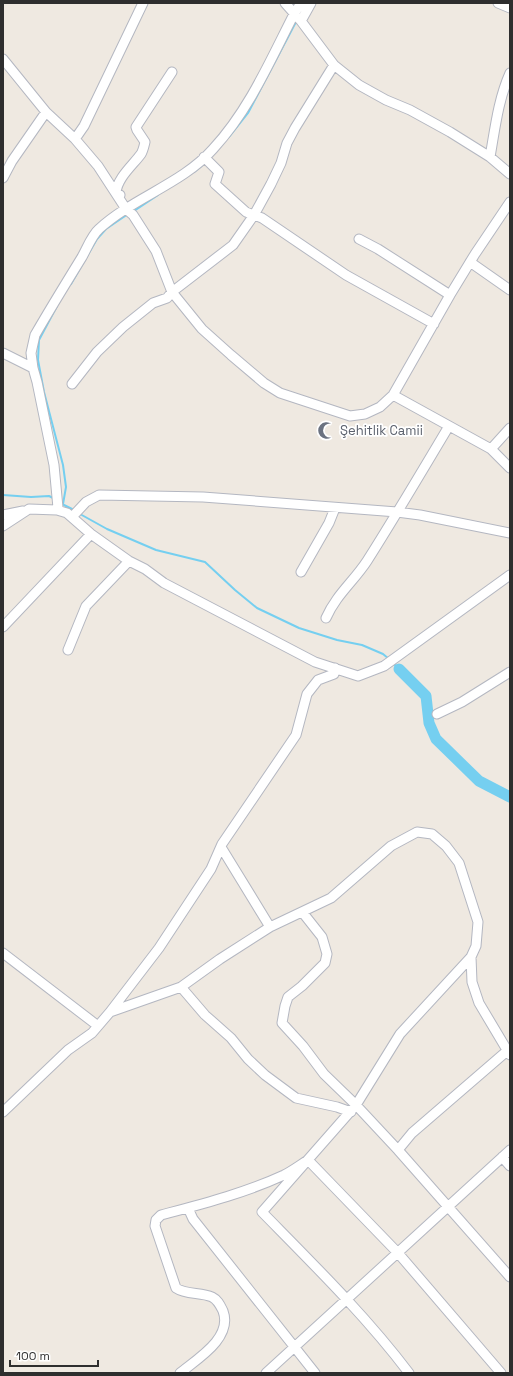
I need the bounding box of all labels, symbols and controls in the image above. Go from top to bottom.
mosque icon: Şehitlik Camii [317,420,337,440]
place label: Şehitlik Camii [340,422,423,439]
scale bar [10,1342,98,1368]
text: 100 m [16,1348,50,1364]

